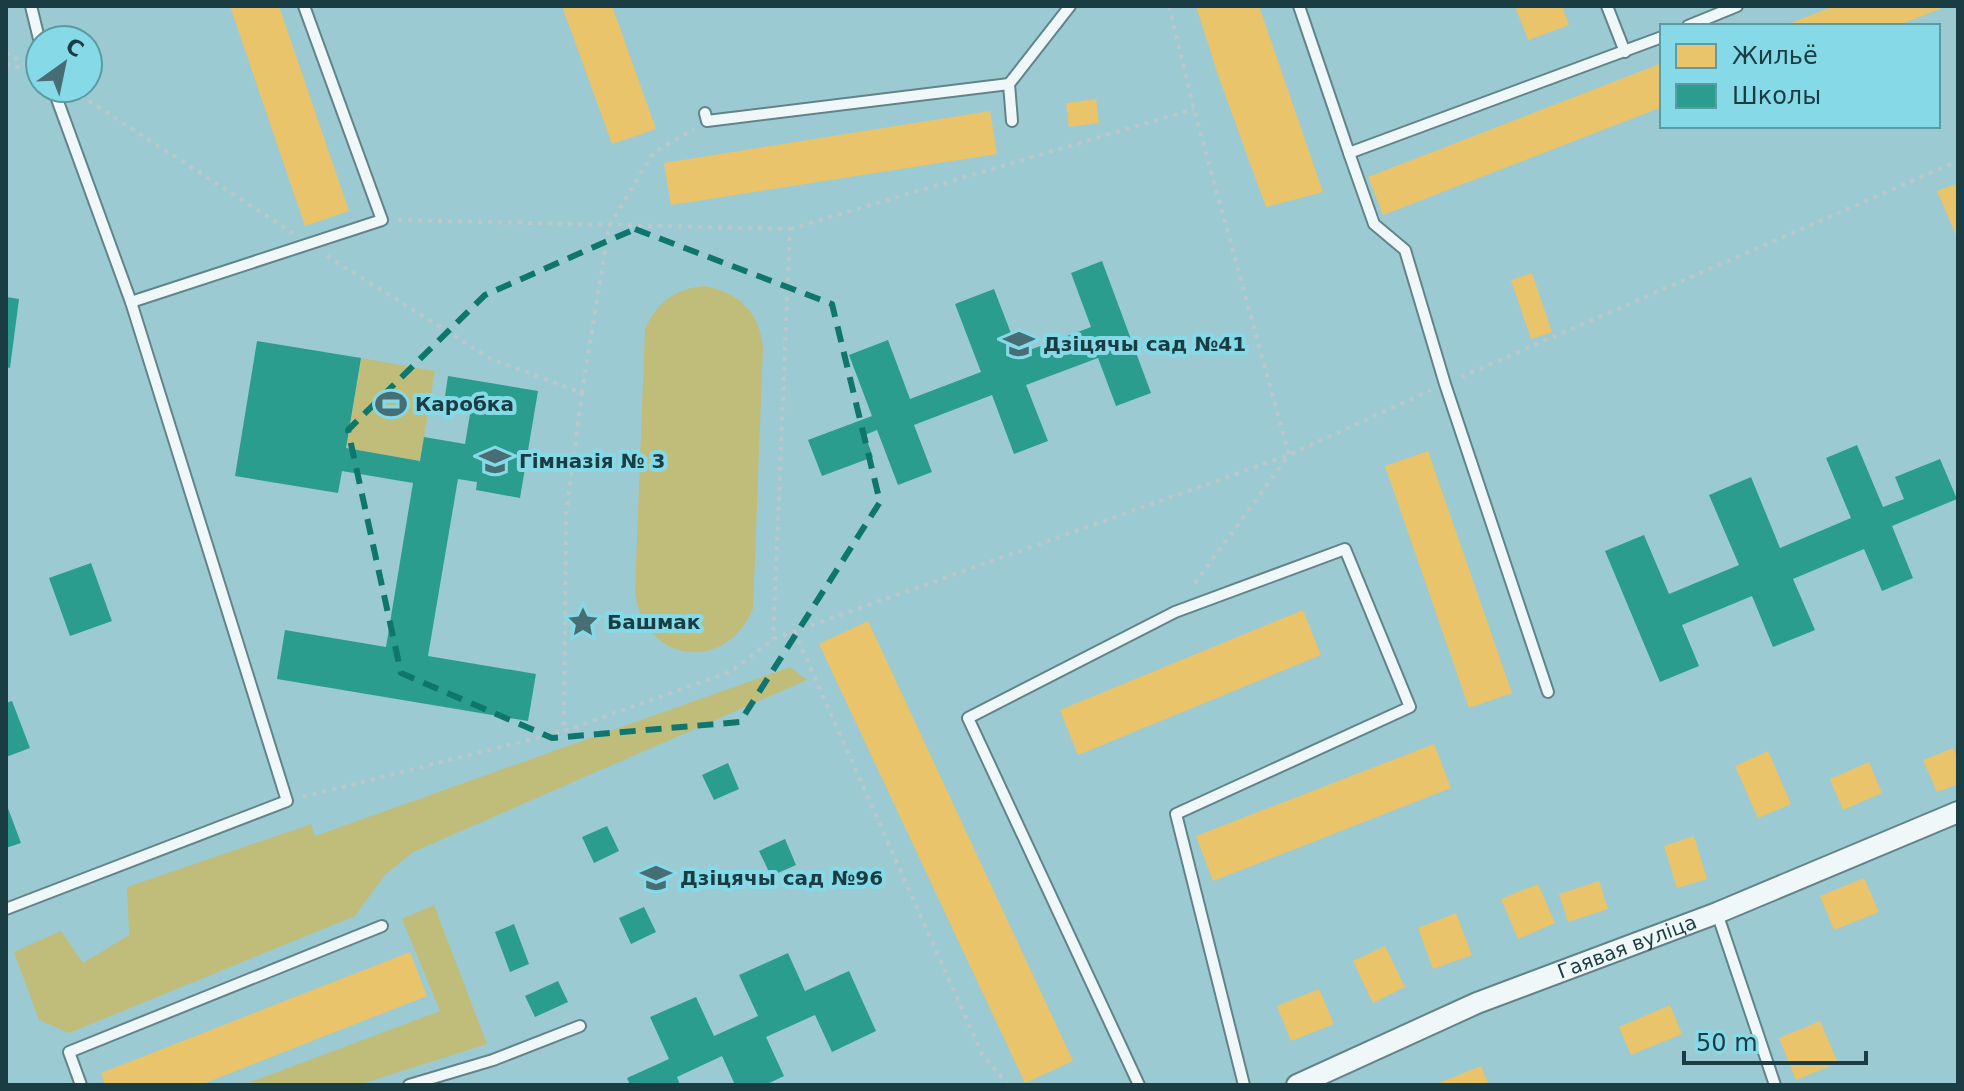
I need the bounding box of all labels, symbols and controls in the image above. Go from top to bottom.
north arrow [24,24,104,104]
legend [1660,24,1940,128]
text: С [61,33,88,63]
text: Жильё [1732,42,1818,70]
text: Школы [1732,82,1821,110]
school or university icon: Дзіцячы сад №41 [1002,327,1036,361]
place label: Дзіцячы сад №41 [1043,332,1246,356]
sports icon: Каробка [374,387,408,421]
place label: Каробка [415,392,514,416]
school or university icon: Гімназія № 3 [478,444,512,478]
place label: Гімназія № 3 [519,449,665,473]
place icon: Башмак [566,605,600,639]
place label: Башмак [607,610,701,634]
school or university icon: Дзіцячы сад №96 [639,861,673,895]
place label: Дзіцячы сад №96 [680,866,883,890]
street label: Гаявая вуліца [1554,910,1700,984]
scale bar [1684,1015,1866,1065]
text: 50 m [1696,1029,1758,1057]

